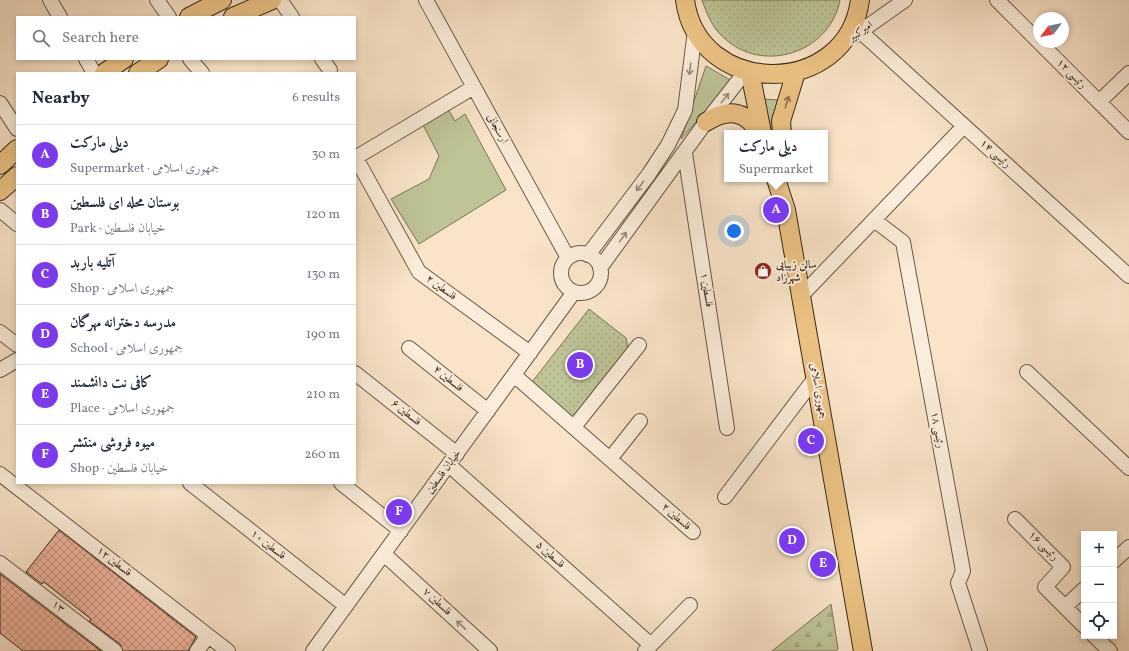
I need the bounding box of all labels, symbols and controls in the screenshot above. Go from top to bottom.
north arrow [1033,12,1069,48]
search box [16,16,356,60]
street label: امیرکبیر [845,18,876,46]
icon: search [30,27,52,49]
text: Search here [62,28,139,49]
street label: رئیسی ۱۲ [1053,56,1089,92]
one-way arrow [686,62,694,75]
text: Nearby [32,87,90,110]
text: 6 results [292,89,340,107]
one-way arrow [720,93,729,104]
one-way arrow [784,96,791,109]
street label: ارسنجانی [483,111,511,147]
popup [724,130,828,182]
text: دیلی مارکت [70,133,129,154]
street label: رئیسی ۱۴ [976,136,1014,172]
text: دیلی مارکت [739,137,797,158]
text: A [40,146,50,164]
text: 30 m [312,146,340,164]
text: Supermarket · جمهوری اسلامی [70,160,220,178]
text: Supermarket [739,161,813,179]
one-way arrow [636,181,644,192]
text: بوستان محله ای فلسطین [70,193,179,214]
pin: A [763,195,789,225]
text: B [41,206,49,224]
text: 120 m [306,206,340,224]
text: Park · خیابان فلسطین [70,220,165,238]
your location [724,221,744,241]
one-way arrow [619,231,627,242]
text: آتلیه باربد [70,253,115,274]
place label: سالن زیبایی شهرزاد [775,258,817,286]
shop icon: سالن زیبایی شهرزاد [753,261,773,281]
text: C [41,266,49,284]
text: 130 m [307,266,340,284]
street label: فلسطین ۲ [423,272,459,304]
street label: فلسطین ۱ [696,272,716,308]
text: Shop · جمهوری اسلامی [70,280,174,298]
text: مدرسه دخترانه مهرگان [70,313,176,334]
text: D [40,326,50,344]
text: 190 m [306,326,340,344]
text: School · جمهوری اسلامی [70,340,183,358]
pin: B [567,350,593,380]
street label: فلسطین ۴ [430,362,466,396]
street label: جمهوری اسلامی [806,362,830,420]
text: کافی نت دانشمند [70,373,152,394]
text: E [41,386,49,404]
text: 210 m [306,386,340,404]
street label: فلسطین ۶ [388,396,424,430]
text: Place · جمهوری اسلامی [70,400,175,418]
street label: رئیسی ۱۸ [926,410,948,450]
pin: C [798,426,824,456]
text: میوه فروشی منتشر [70,433,155,454]
text: F [41,446,49,464]
text: 260 m [305,446,340,464]
street label: خیابان فلسطین [423,447,465,497]
text: Shop · خیابان فلسطین [70,460,168,478]
pin: F [386,497,412,527]
street label: فلسطین ۲ [658,500,694,534]
street label: فلسطین ۱۰ [247,526,289,564]
pin: D [779,526,805,556]
street label: رئیسی ۱۶ [1025,528,1061,564]
map controls [1081,531,1117,639]
button: + [1081,531,1117,567]
street label: فلسطین ۵ [532,538,568,572]
street label: فلسطین ۱۲ [93,543,135,581]
pin: E [810,549,836,579]
button: − [1081,567,1117,603]
street label: فلسطین ۷ [419,585,455,619]
street label: ۱۳ [48,597,68,617]
button: locate [1081,603,1117,639]
one-way arrow [456,620,466,629]

